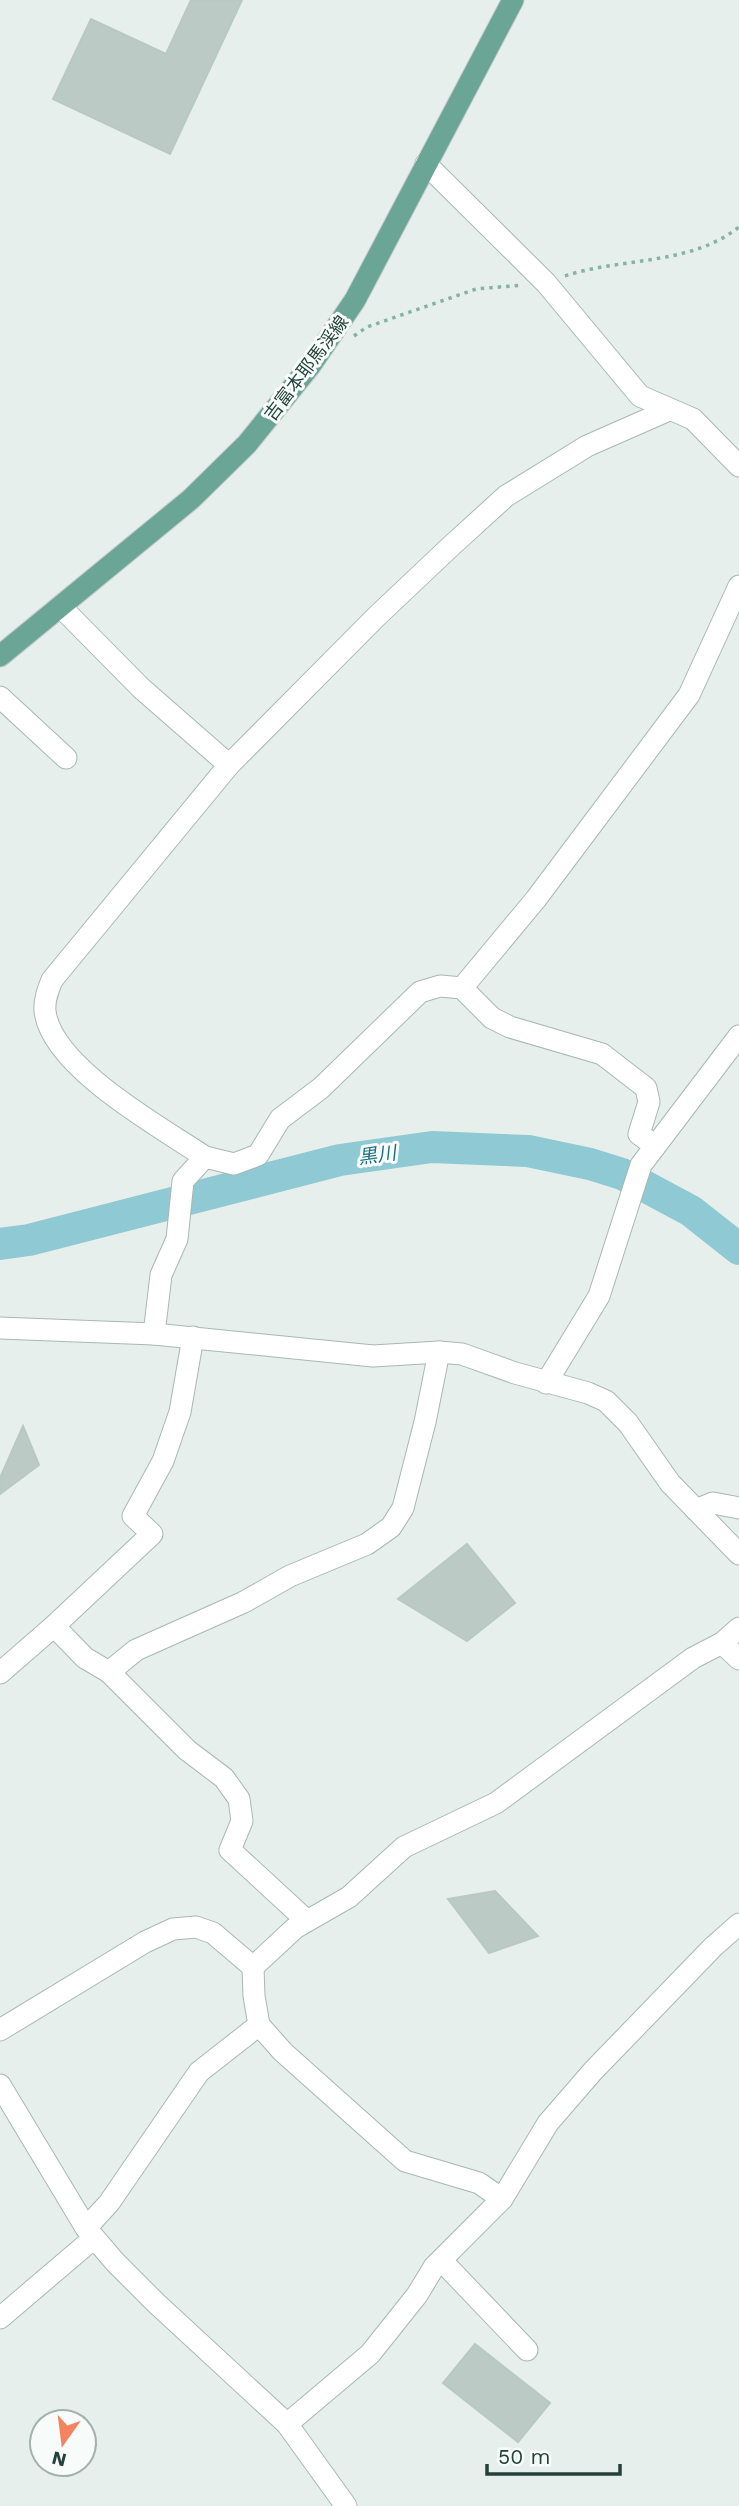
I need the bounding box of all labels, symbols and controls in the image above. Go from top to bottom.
street label: 吉富本耶馬渓線 [260,311,352,425]
water label: 黒川 [357,1141,399,1169]
north arrow [28,2408,98,2478]
scale bar [487,2432,620,2476]
text: 50 m [498,2444,550,2469]
text: N [49,2446,69,2472]

